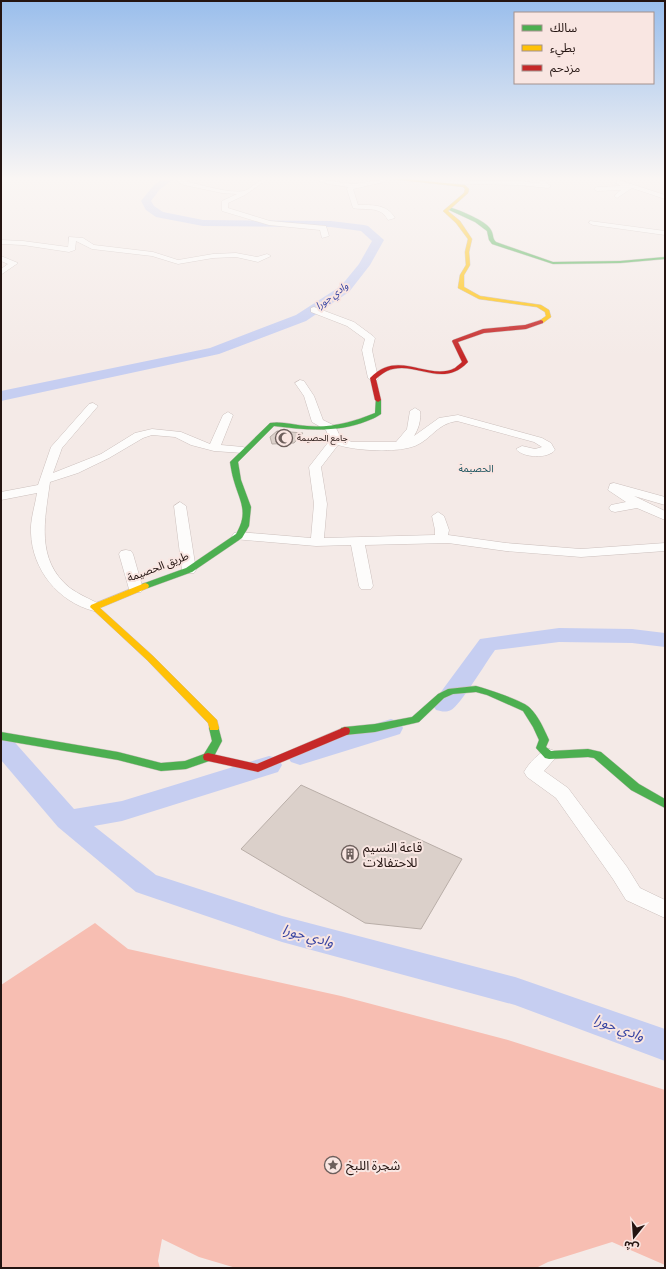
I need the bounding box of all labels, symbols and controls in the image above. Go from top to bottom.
legend [514,12,654,84]
text: سالك [550,21,577,35]
text: بطيء [550,41,576,58]
text: مزدحم [550,61,580,77]
water label: وادي جورا [313,280,352,313]
mosque icon: جامع الحصيمة [274,428,294,448]
place label: جامع الحصيمة [297,433,348,445]
district label: الحصيمة [458,463,494,475]
street label: طريق الحصيمة [126,549,191,585]
place label: قاعة النسيم للاحتفالات [363,840,422,870]
building icon: قاعة النسيم للاحتفالات [340,844,360,864]
water label: وادي جورا [280,921,336,953]
water label: وادي جورا [591,1011,647,1047]
place icon: شجرة اللبخ [323,1155,343,1175]
place label: شجرة اللبخ [346,1158,400,1176]
north arrow [614,1217,654,1257]
text: ش [622,1238,640,1255]

